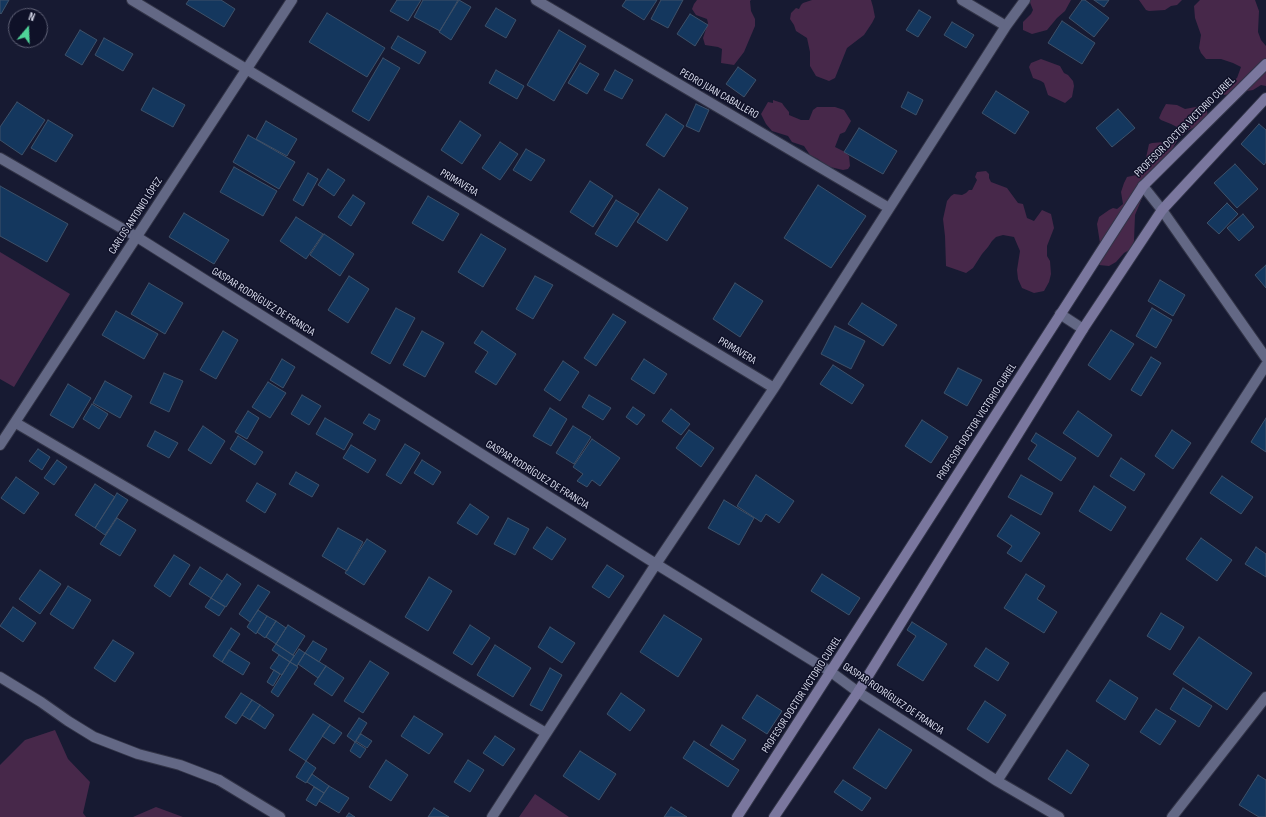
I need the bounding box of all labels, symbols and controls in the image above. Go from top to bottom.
north arrow [8,8,48,48]
text: N [27,10,37,24]
street label: PEDRO JUAN CABALLERO [677,66,761,122]
street label: PROFESOR DOCTOR VICTORIO CURIEL [1132,74,1238,180]
street label: PRIMAVERA [438,167,480,199]
street label: CARLOS ANTONIO LÓPEZ [106,175,166,257]
street label: GASPAR RODRÍGUEZ DE FRANCIA [209,265,317,339]
street label: PRIMAVERA [716,335,758,367]
street label: PROFESOR DOCTOR VICTORIO CURIEL [934,361,1020,483]
street label: GASPAR RODRÍGUEZ DE FRANCIA [483,438,591,512]
street label: PROFESOR DOCTOR VICTORIO CURIEL [759,634,845,756]
street label: GASPAR RODRÍGUEZ DE FRANCIA [840,660,946,738]

